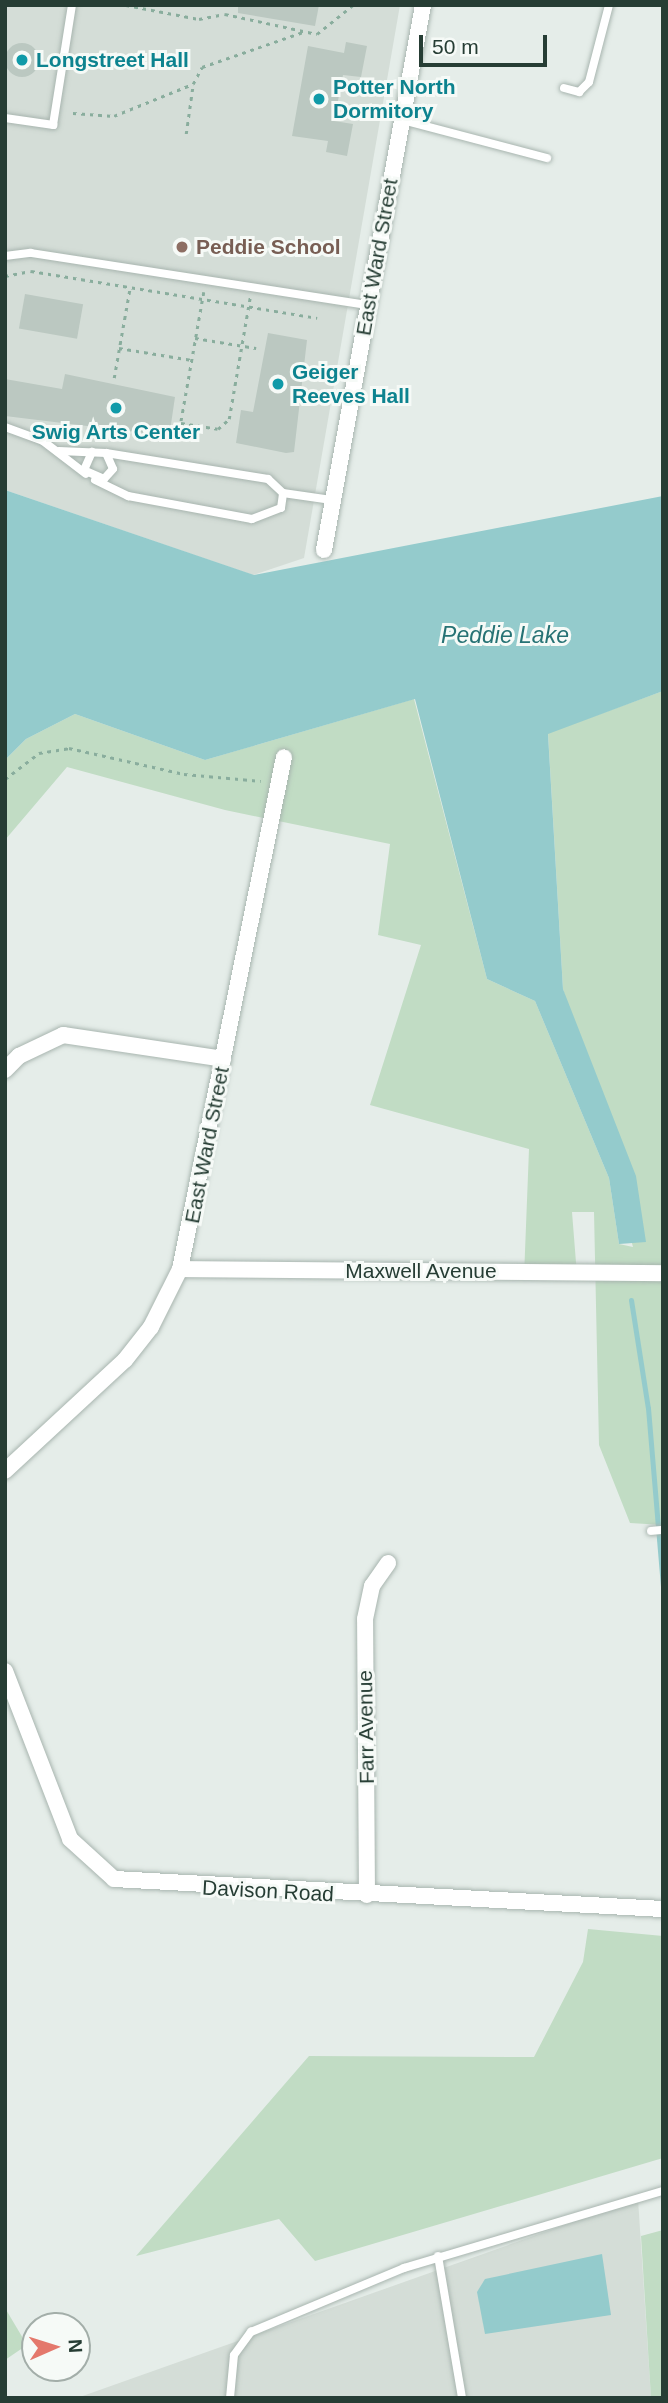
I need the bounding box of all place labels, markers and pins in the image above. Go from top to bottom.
place label: Longstreet Hall [36,47,189,73]
marker: Longstreet Hall [14,52,30,68]
place label: Potter North Dormitory [333,74,455,124]
marker: Potter North Dormitory [311,91,327,107]
place label: Peddie School [196,234,341,260]
marker: Peddie School [174,239,190,255]
place label: Geiger Reeves Hall [292,359,410,409]
marker: Geiger Reeves Hall [270,376,286,392]
marker: Swig Arts Center [108,400,124,416]
place label: Swig Arts Center [31,419,201,445]

